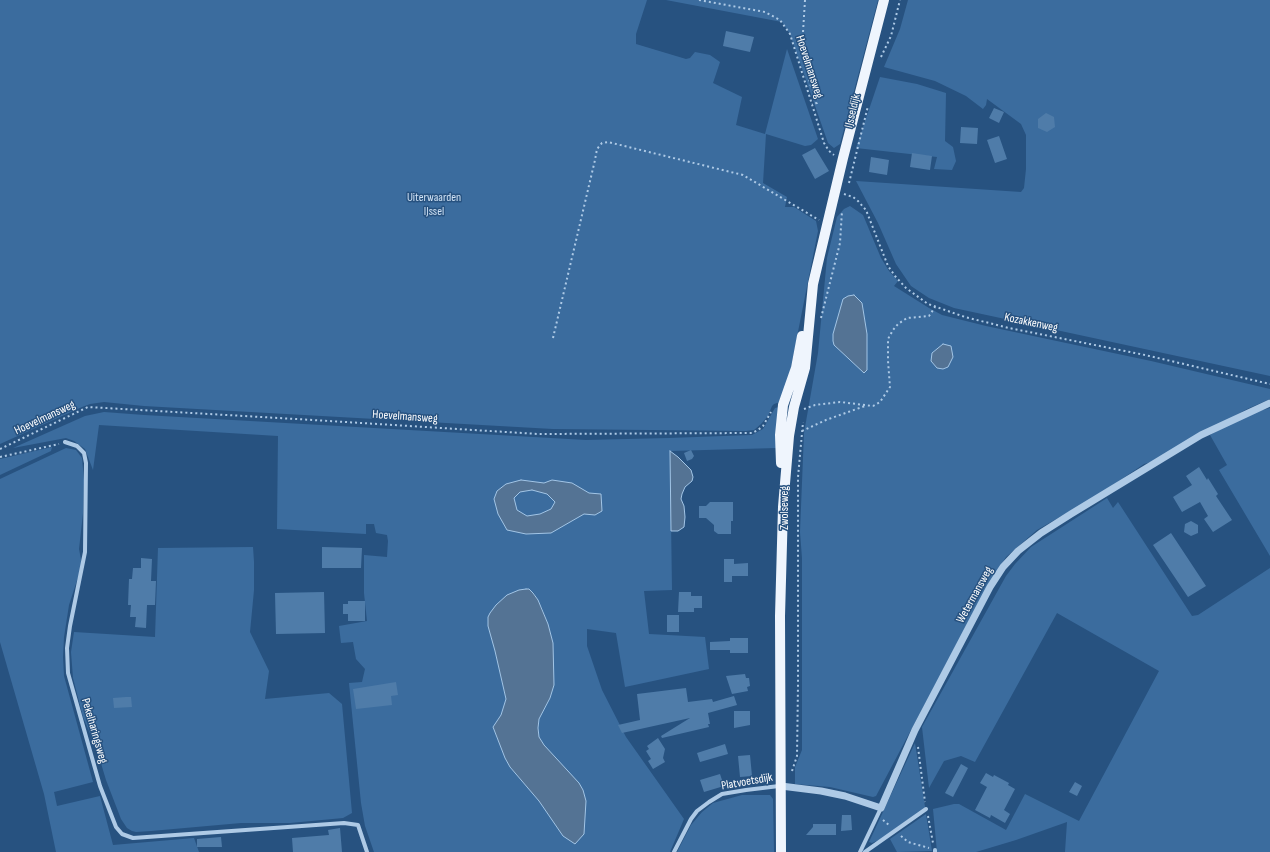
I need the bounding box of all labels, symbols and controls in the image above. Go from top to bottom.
street label: Hoevelmansweg [792,34,826,100]
street label: IJsseldijk [842,93,864,129]
park label: Uiterwaarden IJssel [407,191,461,219]
street label: Kozakkenweg [1003,310,1059,336]
street label: Hoevelmansweg [12,398,78,438]
street label: Hoevelmansweg [372,408,438,426]
street label: Zwolseweg [778,486,792,530]
street label: Wetermansweg [954,564,996,626]
street label: Pekelharingsweg [78,697,110,765]
street label: Platvoetsdijk [720,770,774,794]

